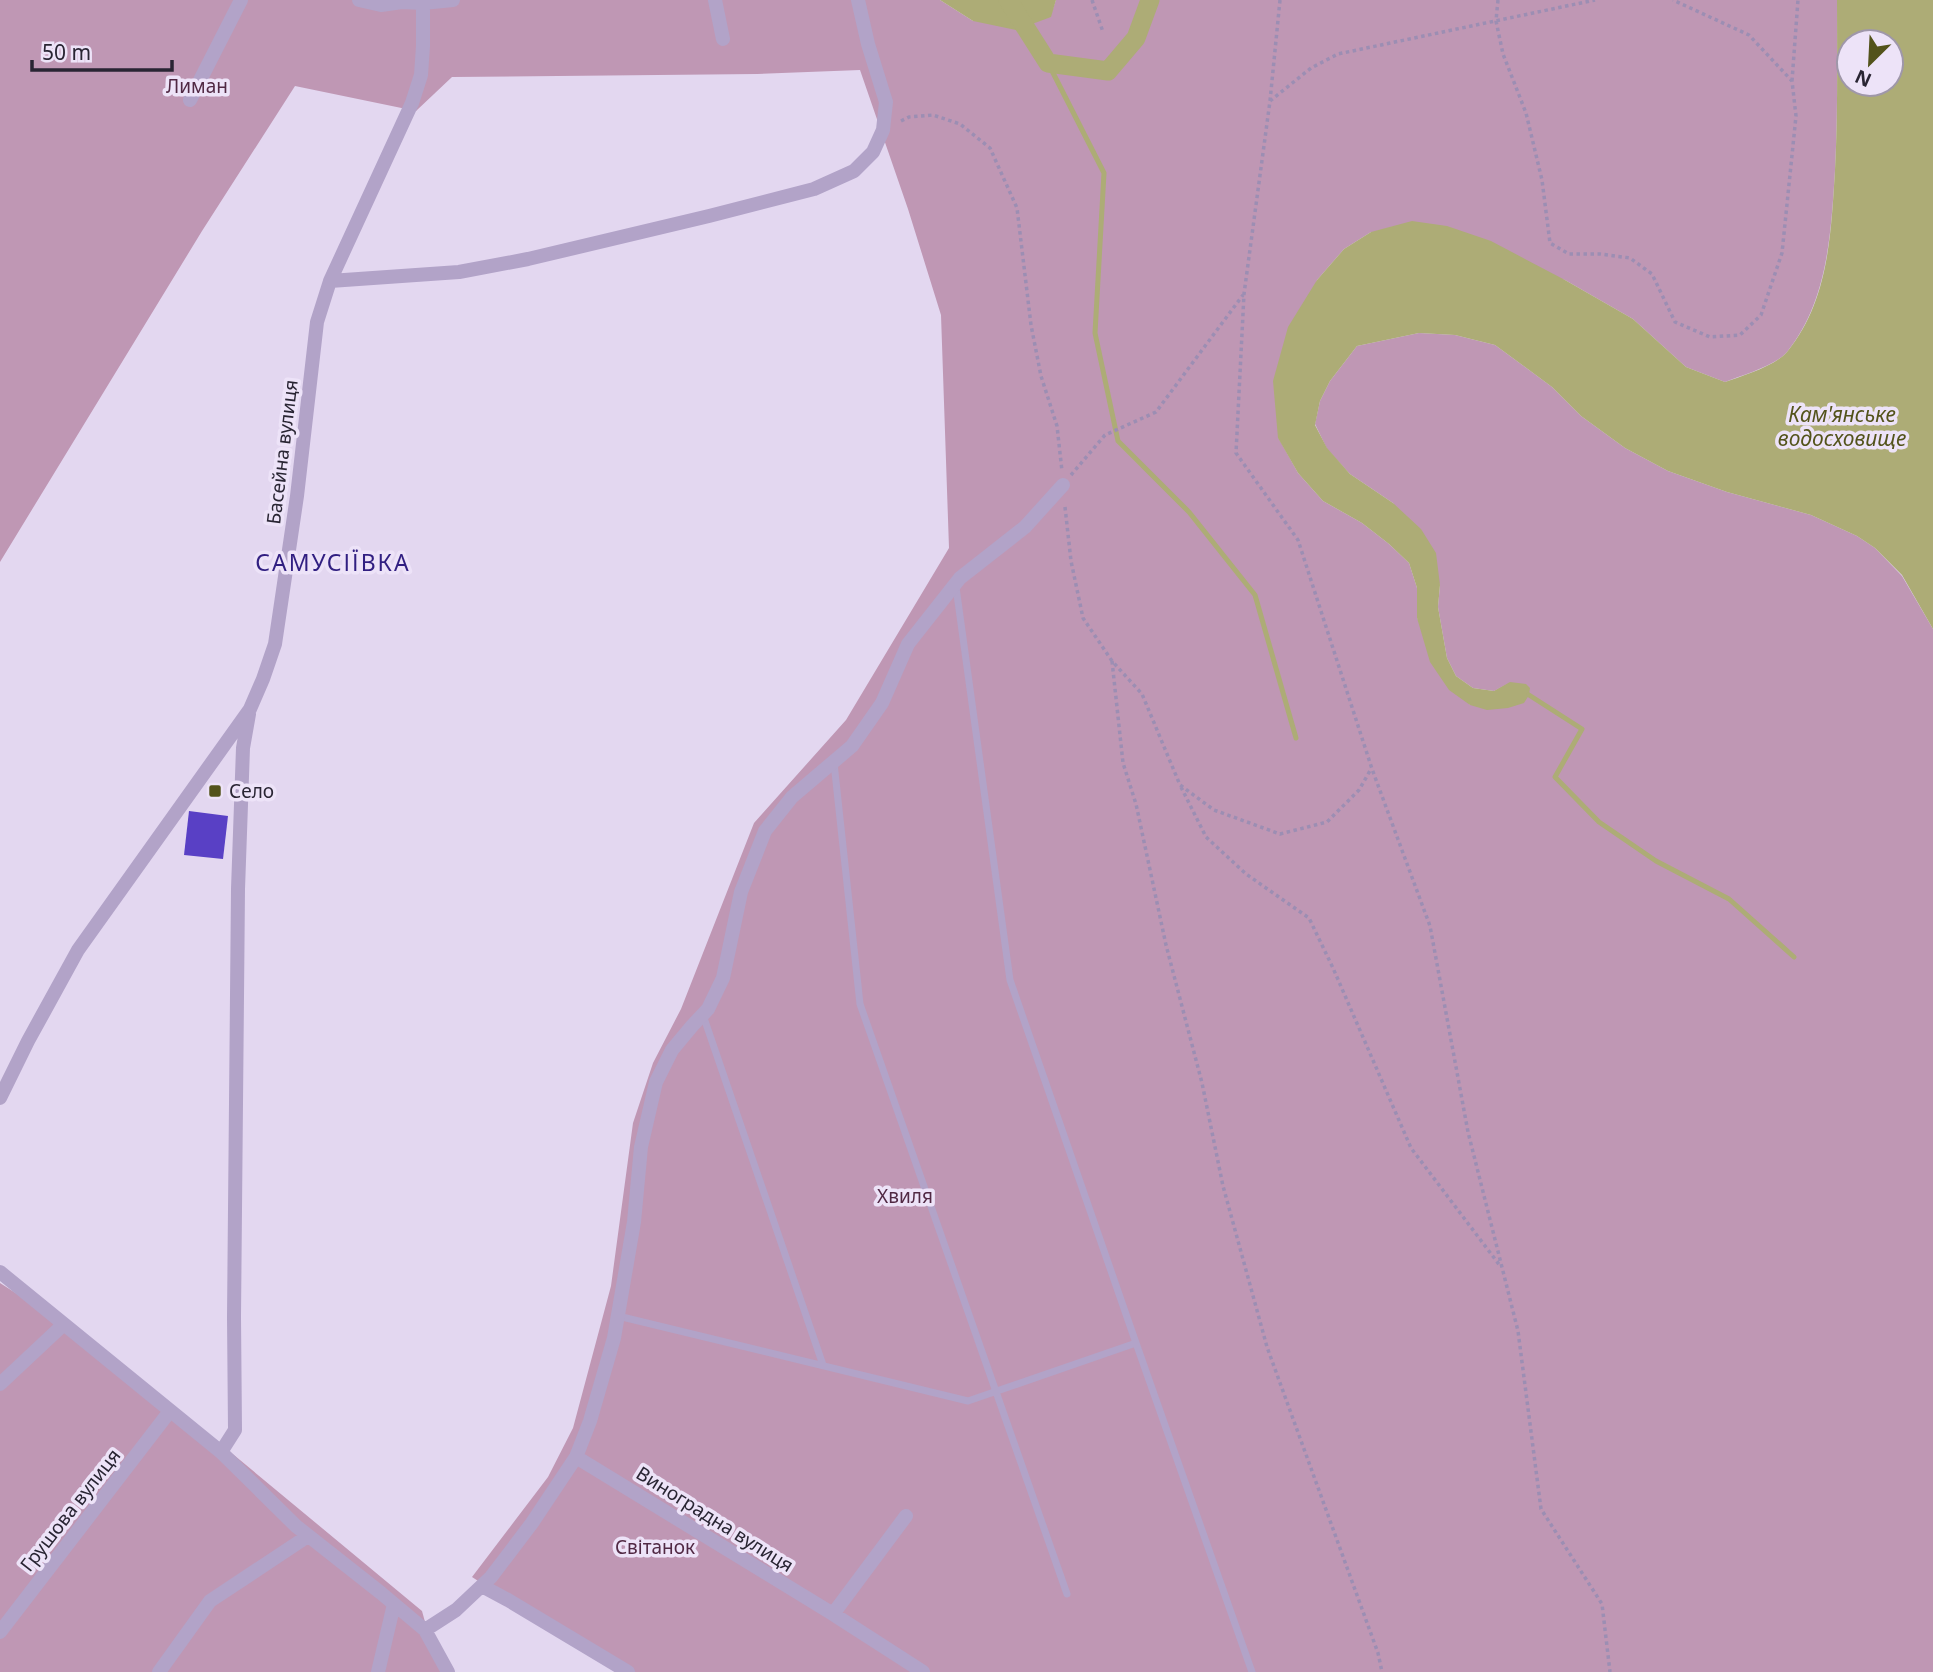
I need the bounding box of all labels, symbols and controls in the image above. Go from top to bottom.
scale bar [32,28,172,72]
north arrow [1835,28,1905,98]
text: 50 m [42,38,91,66]
text: N [1851,64,1875,94]
park label: Лиман [166,73,228,99]
street label: Басейна вулиця [260,378,304,526]
water label: Кам'янське водосховище [1778,400,1906,452]
district label: САМУСІЇВКА [255,546,411,578]
place label: Село [229,778,274,804]
marker: Село [207,783,223,799]
park label: Хвиля [877,1183,933,1209]
street label: Грушова вулиця [14,1443,126,1577]
street label: Виноградна вулиця [631,1460,799,1578]
park label: Світанок [615,1534,695,1560]

